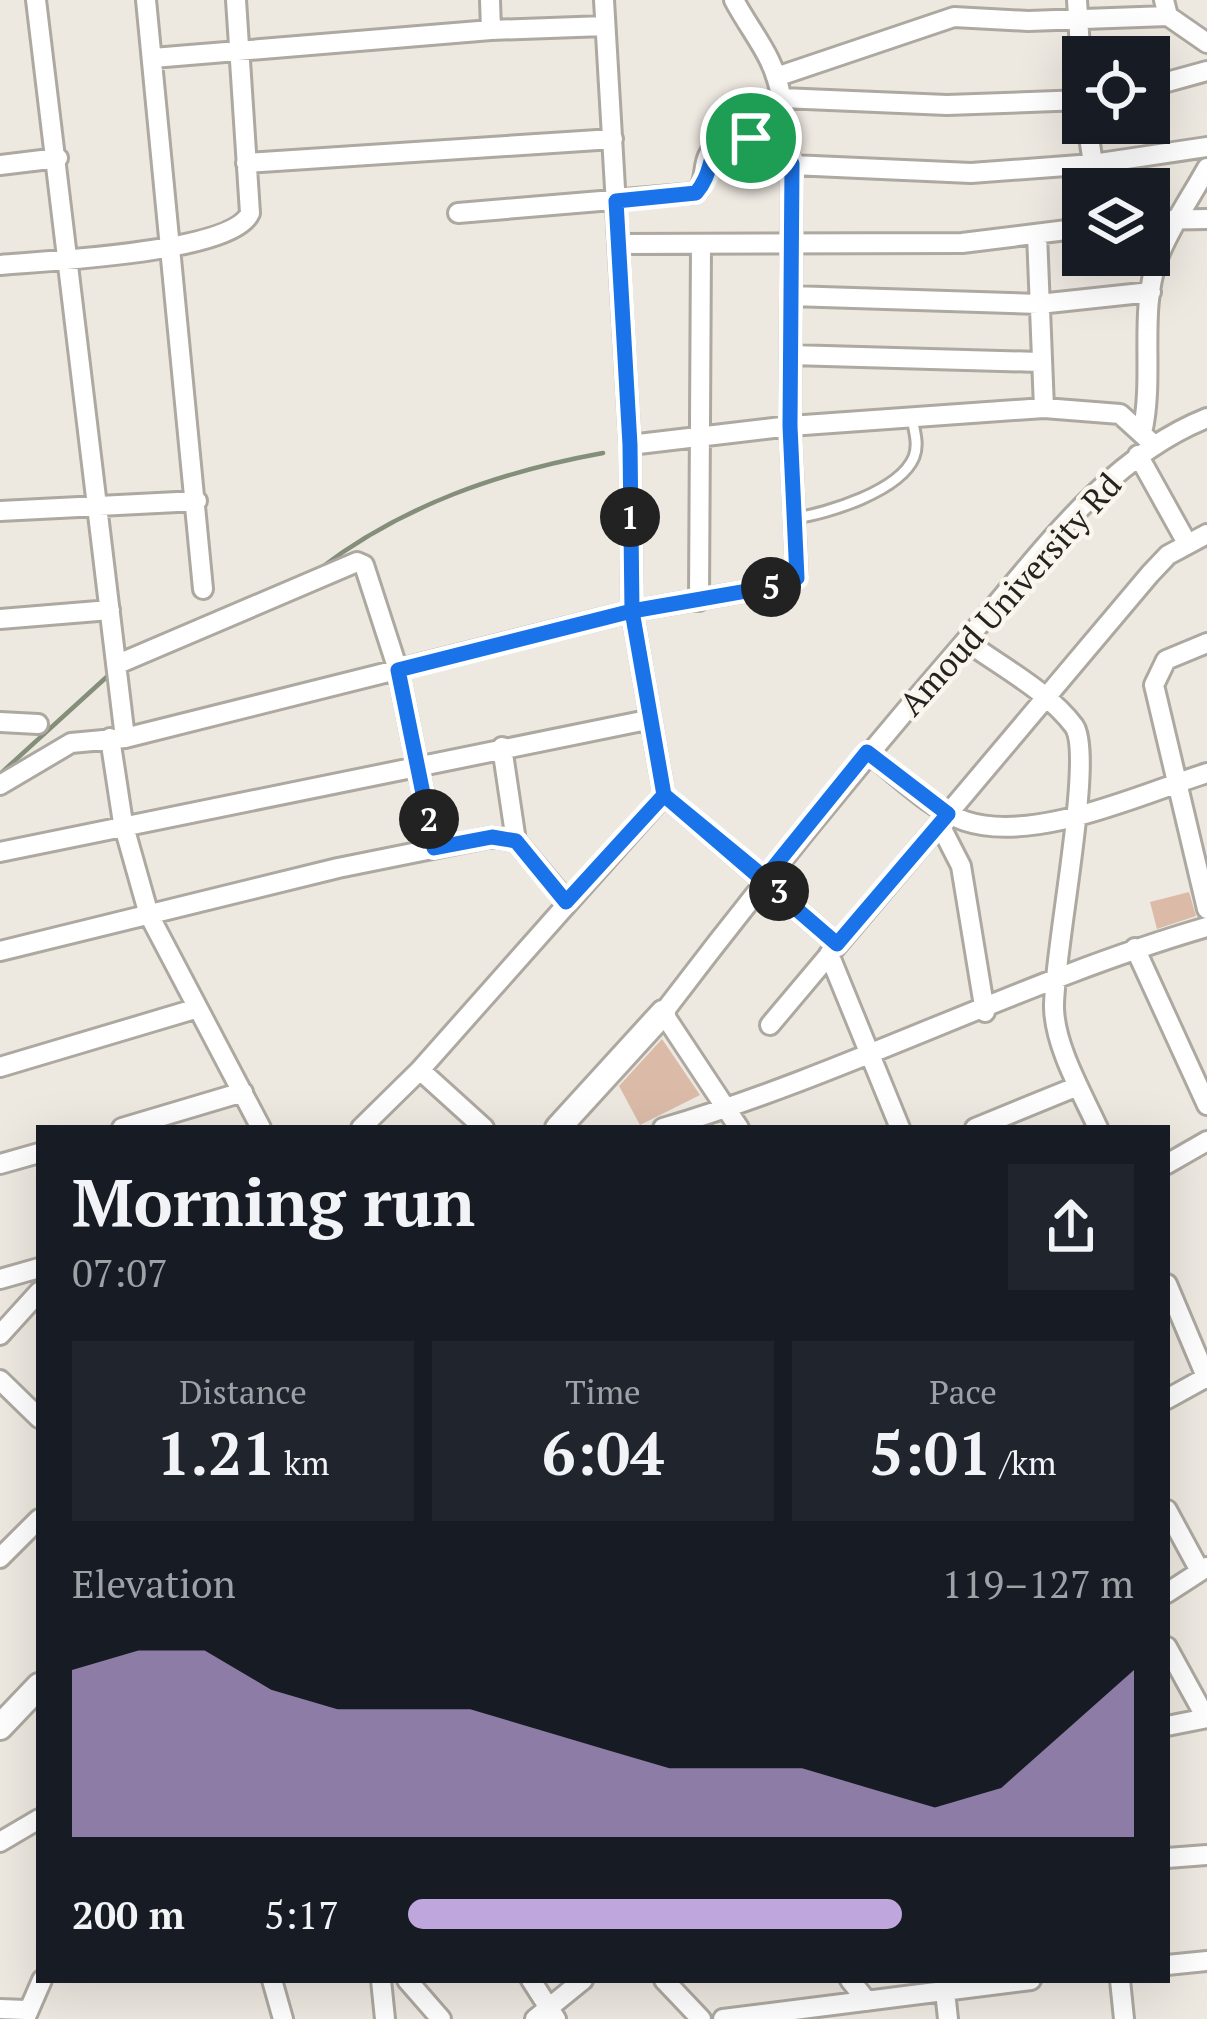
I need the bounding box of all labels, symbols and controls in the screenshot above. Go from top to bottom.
map controls [1062,36,1170,276]
button: locate [1062,36,1170,144]
pin [700,87,802,189]
icon: arrive [718,105,784,171]
button: layers [1062,168,1170,276]
street label: Amoud University Rd [889,463,1130,724]
pin: 1 [600,487,660,547]
text: 1 [621,495,639,538]
pin: 5 [741,557,801,617]
text: 5 [762,565,780,608]
pin: 2 [399,789,459,849]
text: 2 [420,797,438,840]
pin: 3 [749,861,809,921]
text: 3 [770,869,788,912]
text: Morning run [72,1157,475,1245]
button: share [1008,1164,1134,1290]
text: 07:07 [72,1246,168,1298]
text: Distance [179,1370,307,1413]
text: Time [565,1370,641,1413]
text: Pace [929,1370,997,1413]
text: 1.21 [157,1413,276,1492]
text: 6:04 [542,1413,664,1492]
text: 5:01 [869,1413,992,1492]
text: km [276,1441,330,1484]
text: /km [992,1441,1057,1484]
text: Elevation [72,1557,236,1609]
text: 119–127 m [942,1557,1134,1609]
text: 200 m [72,1888,185,1940]
text: 5:17 [264,1888,339,1940]

